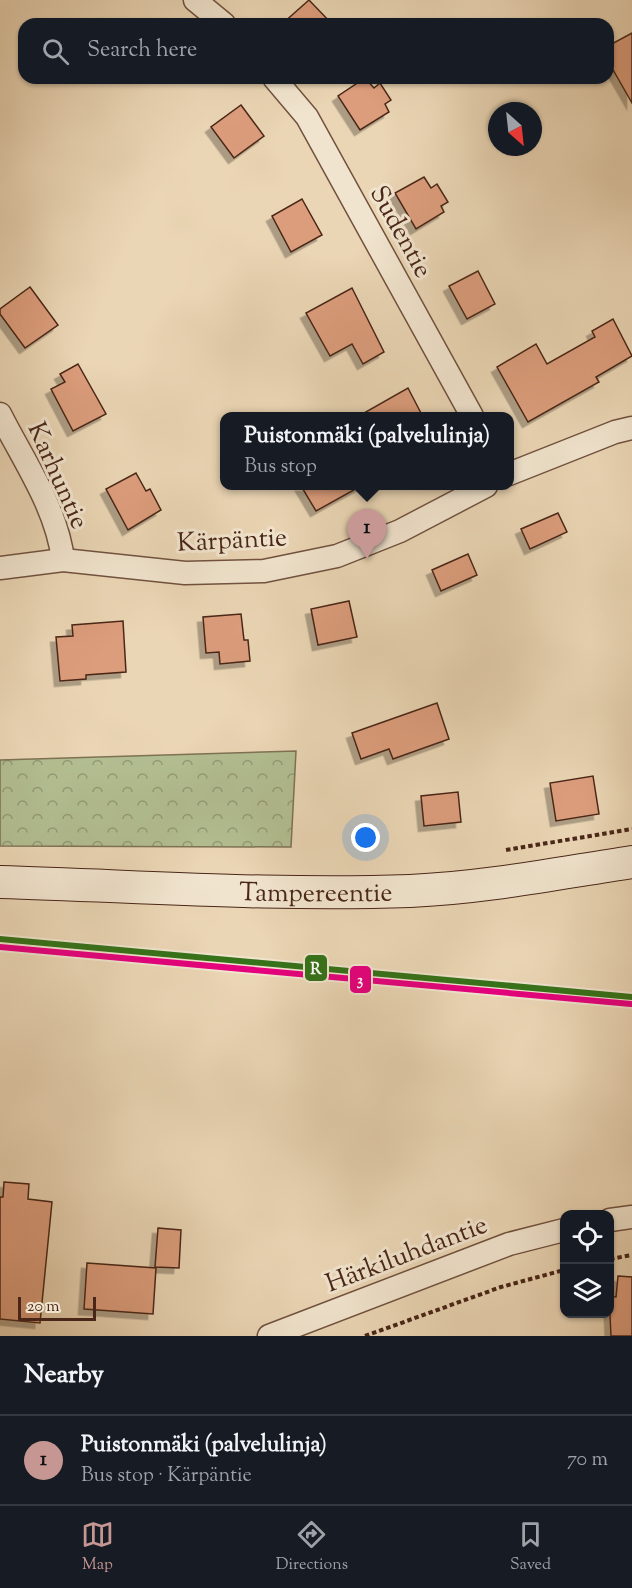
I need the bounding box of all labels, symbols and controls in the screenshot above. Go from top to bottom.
search box [18,18,614,84]
icon: search [39,35,72,68]
text: Search here [87,35,197,67]
north arrow [488,102,542,156]
street label: Sudentie [359,179,440,285]
popup [220,412,514,490]
street label: Karhuntie [17,417,97,535]
text: Puistonmäki (palvelulinja) [244,421,490,453]
text: Bus stop [244,453,317,482]
pin: 1 [348,510,386,559]
street label: Kärpäntie [176,520,288,563]
your location [351,823,380,852]
street label: Tampereentie [239,875,393,913]
line badge: R [304,954,328,982]
text: R [310,959,322,982]
line badge: 3 [349,965,372,994]
text: 3 [357,970,364,993]
street label: Härkiluhdantie [321,1208,493,1303]
map controls [560,1210,614,1318]
button: locate [560,1210,614,1264]
button: layers [560,1264,614,1318]
scale bar [18,1294,96,1322]
text: 20 m [27,1296,60,1319]
text: Nearby [24,1357,104,1394]
text: Puistonmäki (palvelulinja) [81,1430,327,1462]
text: 1 [40,1446,47,1475]
text: 70 m [567,1446,608,1475]
text: Bus stop · Kärpäntie [81,1462,252,1491]
tab: Map [81,1518,114,1577]
tab: Directions [276,1518,348,1577]
tab: Saved [510,1518,551,1577]

